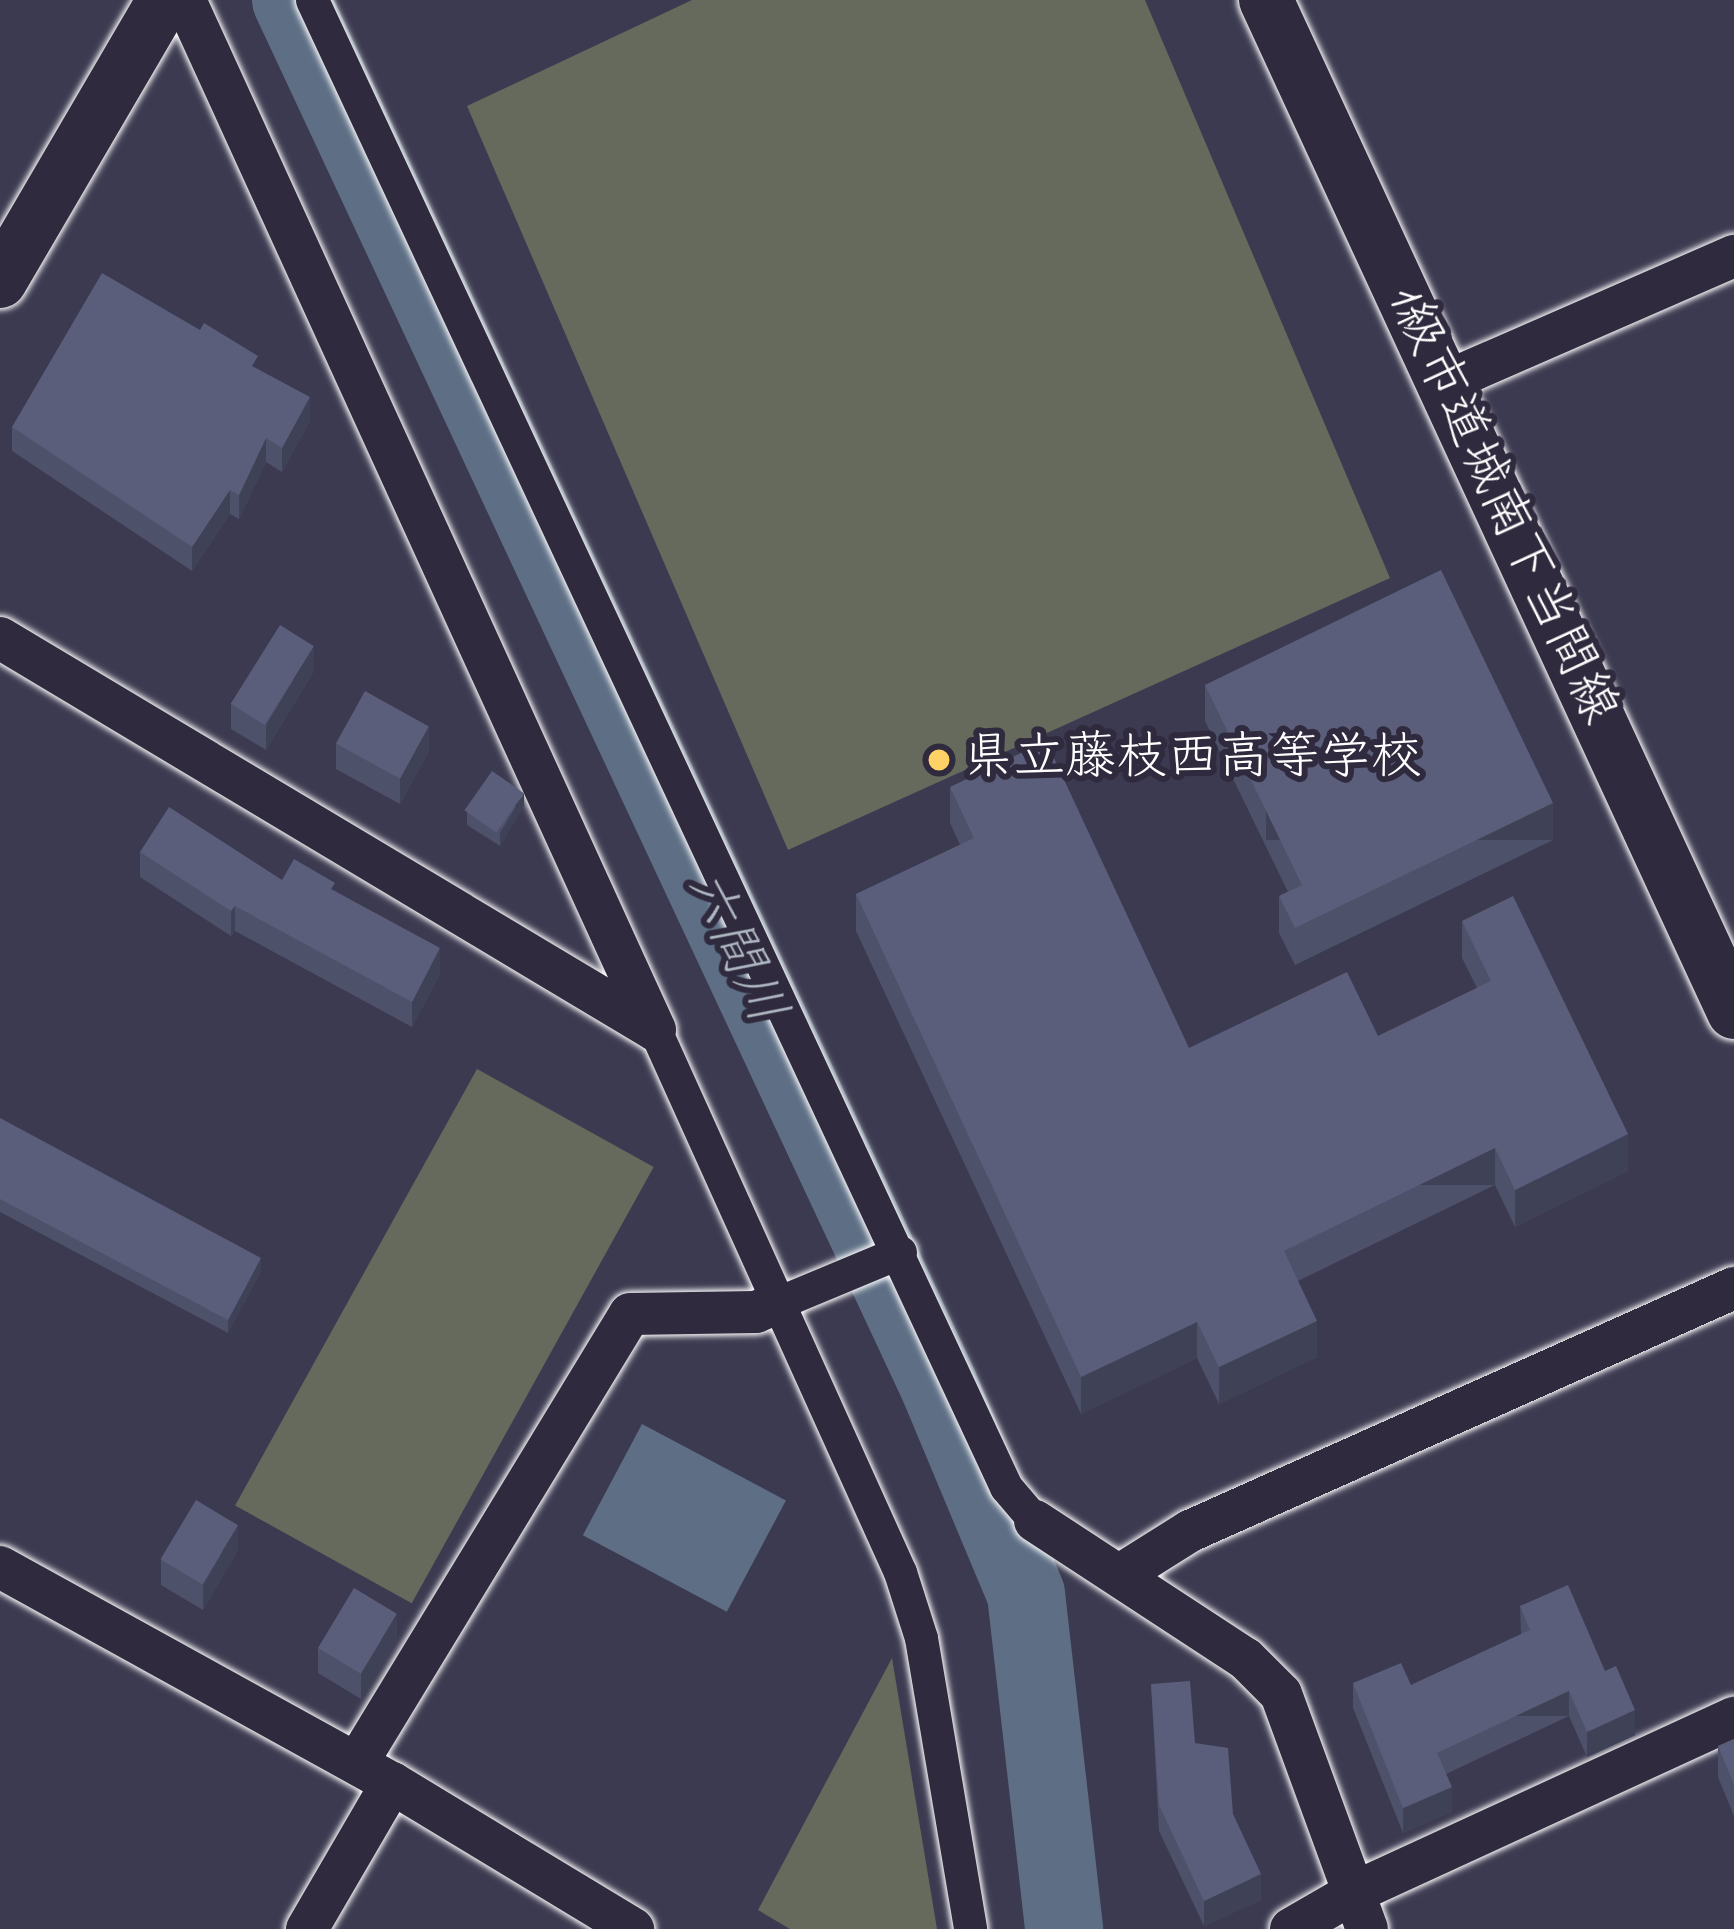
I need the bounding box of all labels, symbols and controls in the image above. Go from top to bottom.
street label: 1級市道城南下当間線 [1372,278,1628,734]
place label: 県立藤枝西高等学校 [963,729,1422,791]
marker: 県立藤枝西高等学校 [926,747,952,773]
water label: 六間川 [670,861,798,1035]

